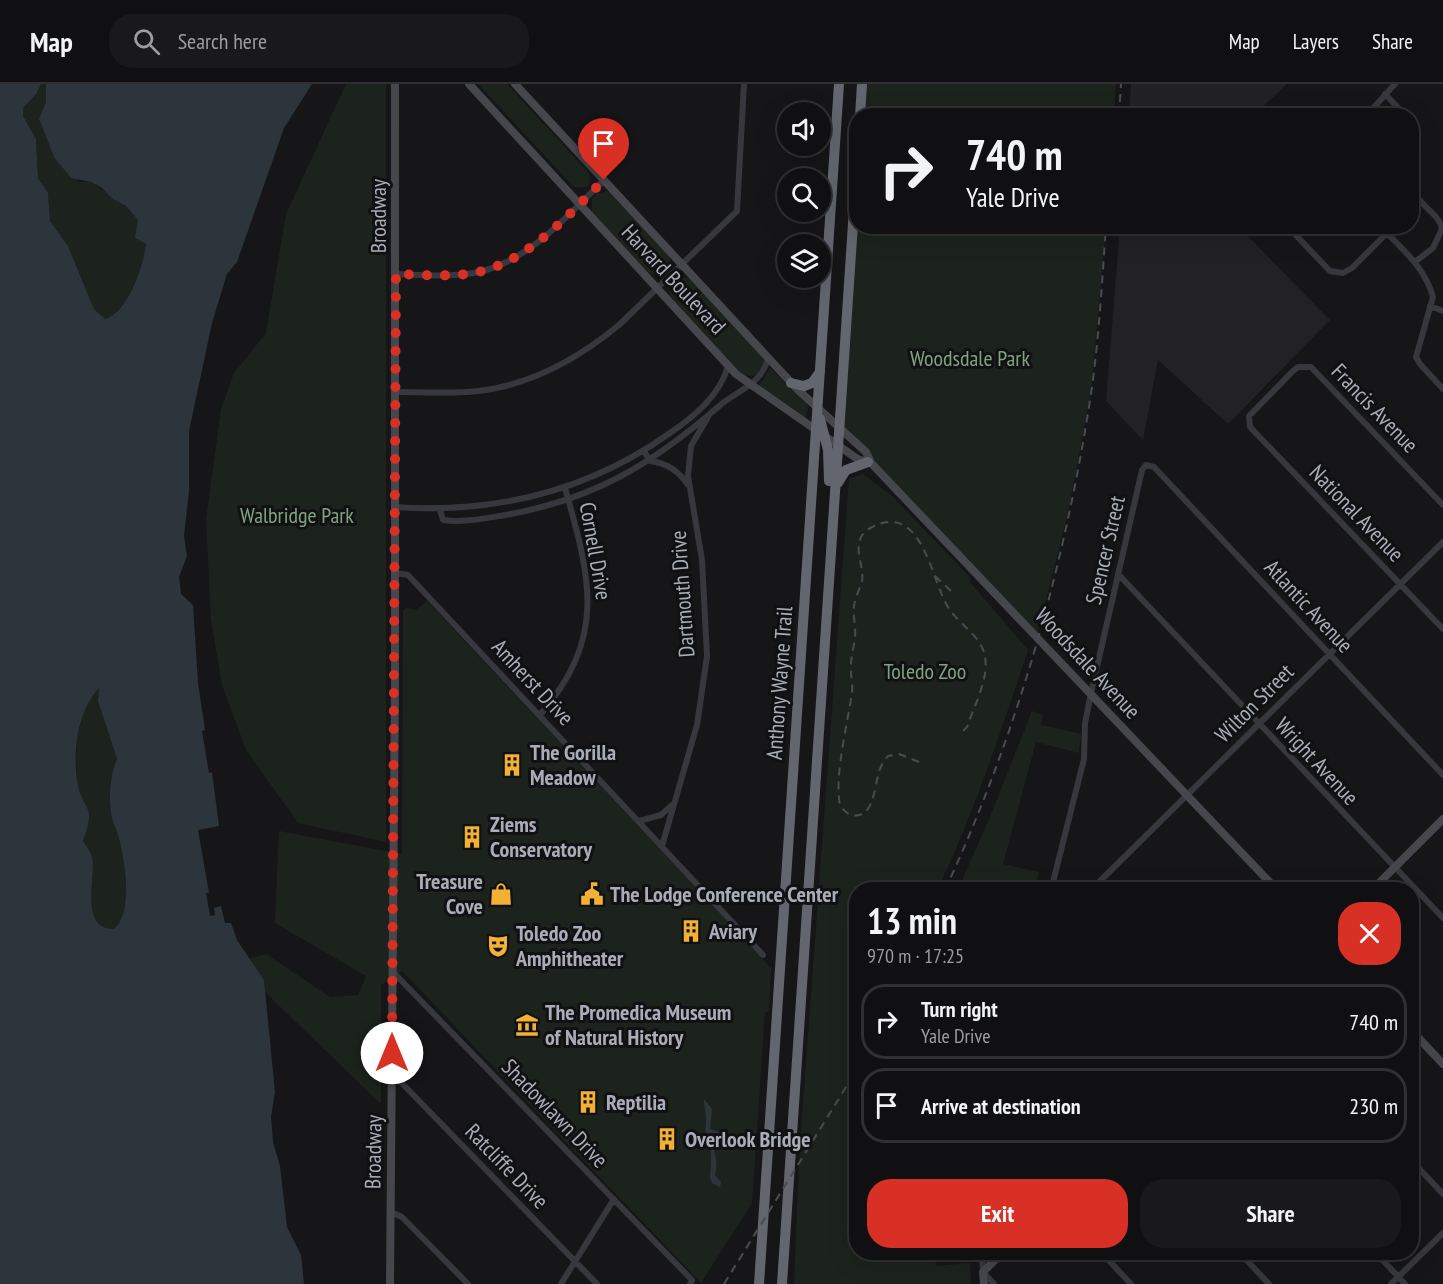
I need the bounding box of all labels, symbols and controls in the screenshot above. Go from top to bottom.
search box [109,14,529,68]
text: Map [30,23,73,60]
icon: search [130,25,163,58]
text: Search here [178,27,267,55]
text: Map [1229,28,1260,55]
text: Layers [1293,28,1339,55]
text: Share [1372,28,1413,55]
map controls [777,102,831,288]
button: sound [777,102,831,156]
pin [578,118,629,180]
icon: arrive [587,127,620,160]
text: 740 m [966,127,1063,182]
icon: right [867,132,945,210]
button: search [777,168,831,222]
street label: Broadway [364,178,392,253]
text: Yale Drive [966,180,1060,214]
street label: Harvard Boulevard [616,218,732,340]
button: layers [777,234,831,288]
park label: Woodsdale Park [910,344,1030,372]
street label: Francis Avenue [1326,358,1424,458]
street label: National Avenue [1304,459,1410,567]
street label: Spencer Street [1079,493,1131,607]
street label: Cornell Drive [574,500,618,602]
park label: Walbridge Park [240,501,354,529]
street label: Dartmouth Drive [664,530,700,658]
street label: Atlantic Avenue [1259,553,1359,659]
street label: Woodsdale Avenue [1029,601,1147,725]
street label: Anthony Wayne Trail [760,605,798,761]
street label: Amherst Drive [486,633,580,731]
park label: Toledo Zoo [884,657,966,685]
street label: Wilton Street [1209,658,1299,748]
street label: Wright Avenue [1269,711,1365,811]
place label: The Gorilla Meadow [530,738,616,791]
building icon: The Gorilla Meadow [499,752,525,778]
place label: Ziems Conservatory [490,810,593,863]
building icon: Ziems Conservatory [459,824,485,850]
place label: Treasure Cove [416,867,483,920]
place label: The Lodge Conference Center [610,880,839,908]
shop icon: Treasure Cove [488,881,514,907]
public building icon: The Lodge Conference Center [579,881,605,907]
text: 13 min [867,897,957,944]
button: close [1338,902,1401,965]
place label: Aviary [708,917,758,945]
building icon: Aviary [678,918,704,944]
place label: Toledo Zoo Amphitheater [515,919,624,972]
theatre icon: Toledo Zoo Amphitheater [485,933,511,959]
text: 970 m · 17:25 [867,943,964,969]
text: Turn right [921,995,998,1023]
place label: The Promedica Museum of Natural History [545,998,731,1051]
icon: right [870,1005,903,1038]
text: 740 m [1349,1008,1398,1036]
museum icon: The Promedica Museum of Natural History [514,1012,540,1038]
position arrow [360,1021,424,1085]
text: Yale Drive [921,1023,990,1049]
street label: Shadowlawn Drive [496,1053,614,1173]
place label: Reptilia [606,1088,666,1116]
building icon: Reptilia [575,1089,601,1115]
icon: arrive [870,1089,903,1122]
text: Arrive at destination [921,1092,1081,1120]
text: 230 m [1349,1092,1398,1120]
street label: Broadway [358,1114,388,1189]
street label: Ratcliffe Drive [459,1117,555,1215]
place label: Overlook Bridge [685,1125,811,1153]
building icon: Overlook Bridge [654,1126,680,1152]
button: Exit [867,1179,1128,1248]
button: Share [1140,1179,1401,1248]

